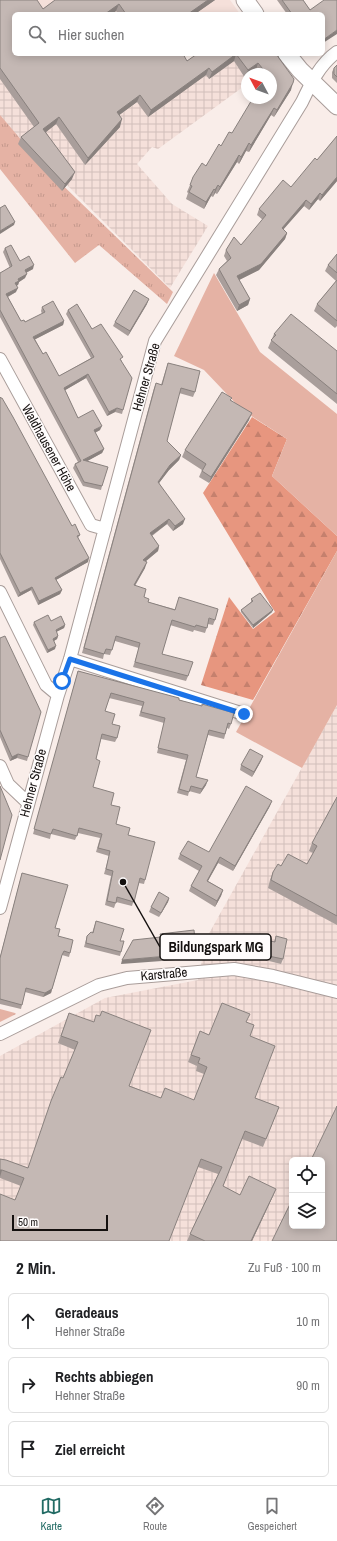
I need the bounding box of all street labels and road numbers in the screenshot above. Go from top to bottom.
street label: Hehner Straße [128,341,164,413]
street label: Waldhausener Höhe [18,402,80,495]
street label: Hehner Straße [16,747,50,819]
street label: Karstraße [140,963,188,985]

